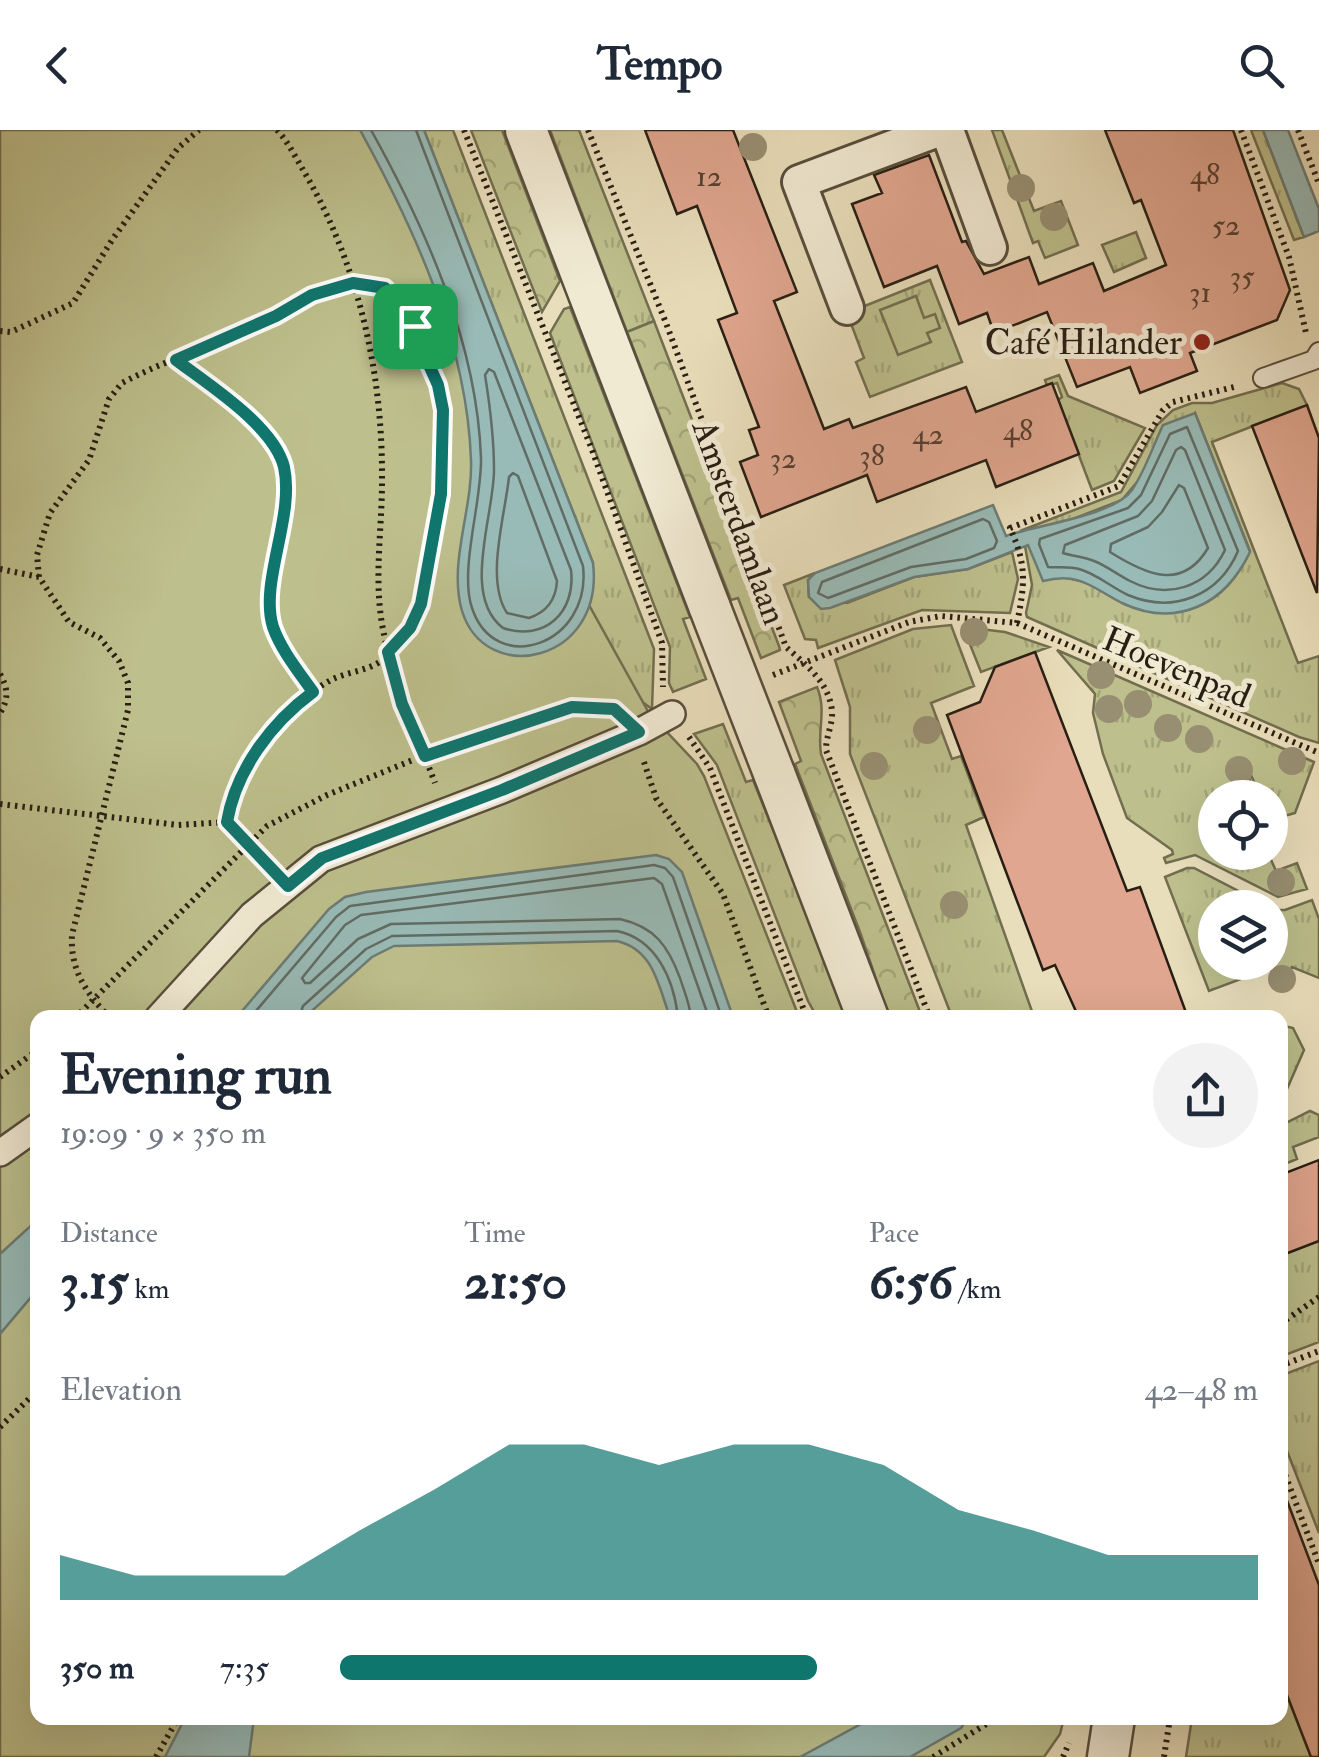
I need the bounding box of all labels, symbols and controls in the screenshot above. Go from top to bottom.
text: Tempo [597,37,722,93]
icon: back [30,38,85,93]
icon: search [1234,38,1289,93]
house number: 48 [1190,156,1220,193]
house number: 12 [696,158,722,195]
house number: 52 [1212,207,1240,244]
house number: 35 [1230,258,1255,295]
house number: 31 [1189,274,1211,311]
pin [373,284,458,369]
icon: arrive [388,299,443,354]
place label: Café Hilander [985,321,1182,365]
marker: Café Hilander [1191,331,1213,353]
house number: 48 [1003,412,1033,449]
street label: Amsterdamlaan [681,413,796,631]
house number: 42 [912,416,944,453]
house number: 38 [859,437,885,474]
house number: 32 [770,440,796,477]
street label: Hoevenpad [1096,617,1257,719]
map controls [1198,780,1288,980]
button: locate [1198,780,1288,870]
button: layers [1198,890,1288,980]
text: Evening run [60,1041,332,1110]
button: share [1153,1043,1258,1148]
text: 19:09 · 9 × 350 m [60,1113,266,1153]
text: Distance [60,1216,158,1251]
text: Time [464,1216,526,1251]
text: Pace [869,1216,919,1251]
text: 3.15 [60,1251,129,1314]
text: 21:50 [464,1251,567,1314]
text: 6:56 [869,1251,953,1314]
text: km [129,1272,170,1307]
text: /km [953,1272,1001,1307]
text: Elevation [60,1370,182,1410]
text: 42–48 m [1145,1370,1258,1410]
text: 350 m [60,1648,134,1688]
text: 7:35 [220,1648,269,1688]

